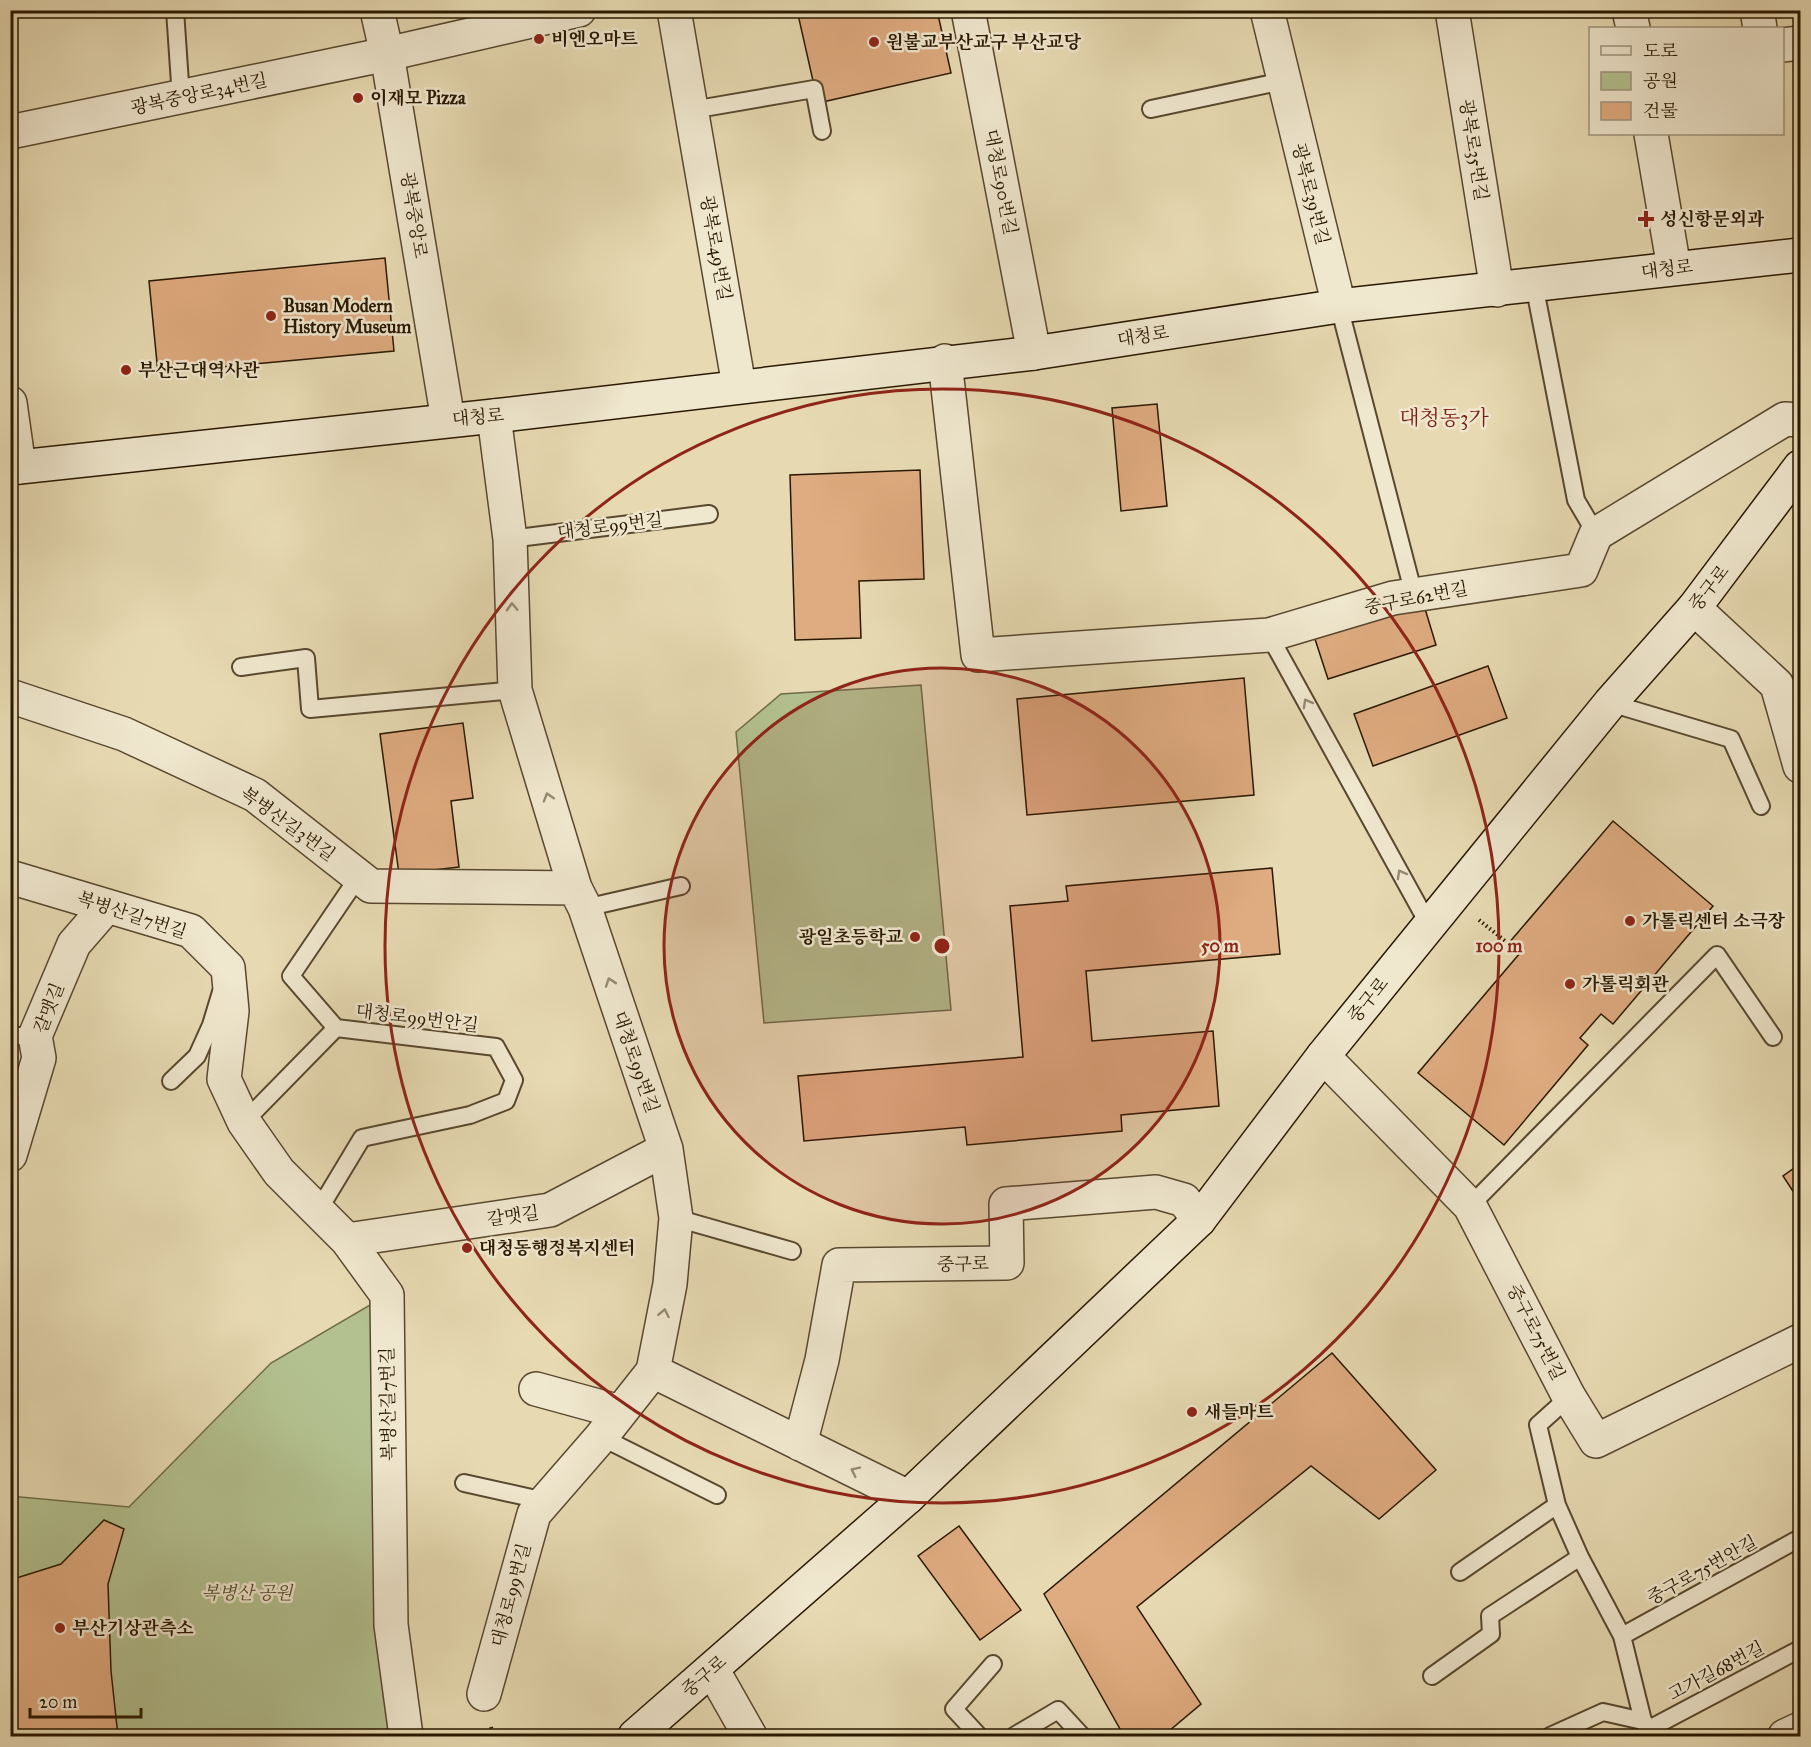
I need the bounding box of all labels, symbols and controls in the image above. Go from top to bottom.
legend [1589,27,1784,135]
place label: 비엔오마트 [551,28,639,50]
place label: 원불교부산교구 부산교당 [886,31,1082,53]
marker: 비엔오마트 [532,32,546,46]
marker: 원불교부산교구 부산교당 [867,35,881,49]
text: 도로 [1643,40,1678,62]
street label: 광복중앙로34번길 [129,69,269,119]
text: 공원 [1643,70,1678,92]
place label: 이재모 Pizza [370,87,466,109]
marker: 이재모 Pizza [351,91,365,105]
street label: 광복로35번길 [1455,98,1493,202]
text: 건물 [1643,100,1678,122]
street label: 대청로90번길 [980,127,1022,237]
street label: 광복로39번길 [1288,141,1334,247]
street label: 광복중앙로 [396,170,432,260]
street label: 광복로49번길 [696,194,736,302]
place label: 성신항문외과 [1660,208,1765,230]
marker: 성신항문외과 [1637,210,1655,228]
street label: 대청로 [1640,255,1694,283]
place label: Busan Modern History Museum [283,295,412,339]
marker: Busan Modern History Museum [264,309,278,323]
street label: 대청로 [1116,321,1170,351]
place label: 부산근대역사관 [138,359,260,381]
marker: 부산근대역사관 [119,363,133,377]
street label: 대청로 [451,404,505,430]
district label: 대청동3가 [1399,405,1489,431]
street label: 대청로99번길 [556,509,664,543]
street label: 중구로 [1684,561,1734,615]
street label: 중구로62번길 [1362,577,1470,619]
one-way arrow [506,603,519,612]
one-way arrow [1303,699,1314,709]
street label: 복병산길3번길 [236,782,340,866]
one-way arrow [543,792,555,803]
one-way arrow [1397,870,1408,880]
street label: 복병산길7번길 [74,887,190,943]
place label: 가톨릭센터 소극장 [1642,910,1786,932]
marker: 가톨릭센터 소극장 [1623,914,1637,928]
place label: 광일초등학교 [799,926,904,948]
marker: 광일초등학교 [908,930,922,944]
text: 50 m [1201,935,1240,957]
text: 100 m [1476,935,1523,957]
centre of rings [932,936,952,956]
street label: 중구로 [1343,973,1393,1027]
place label: 가톨릭회관 [1582,973,1670,995]
one-way arrow [604,977,617,988]
marker: 가톨릭회관 [1563,977,1577,991]
street label: 갈맷길 [29,980,69,1036]
street label: 대청로99번안길 [354,1000,480,1036]
street label: 대청로99번길 [608,1008,664,1116]
street label: 갈맷길 [486,1201,540,1231]
place label: 대청동행정복지센터 [479,1237,636,1259]
marker: 대청동행정복지센터 [460,1241,474,1255]
street label: 중구로 [937,1253,989,1275]
street label: 중구로75번길 [1502,1280,1570,1384]
one-way arrow [657,1309,670,1319]
street label: 복병산길7번길 [376,1347,400,1461]
place label: 새들마트 [1204,1401,1274,1423]
marker: 새들마트 [1185,1405,1199,1419]
one-way arrow [851,1467,862,1478]
street label: 중구로75번안길 [1643,1531,1761,1609]
street label: 대청로99번길 [487,1541,535,1649]
park label: 복병산 공원 [202,1582,294,1604]
place label: 부산기상관측소 [72,1617,194,1639]
marker: 부산기상관측소 [53,1621,67,1635]
street label: 고가길68번길 [1664,1636,1768,1706]
street label: 중구로 [677,1651,731,1701]
scale bar [30,1681,141,1719]
text: 20 m [39,1691,77,1713]

